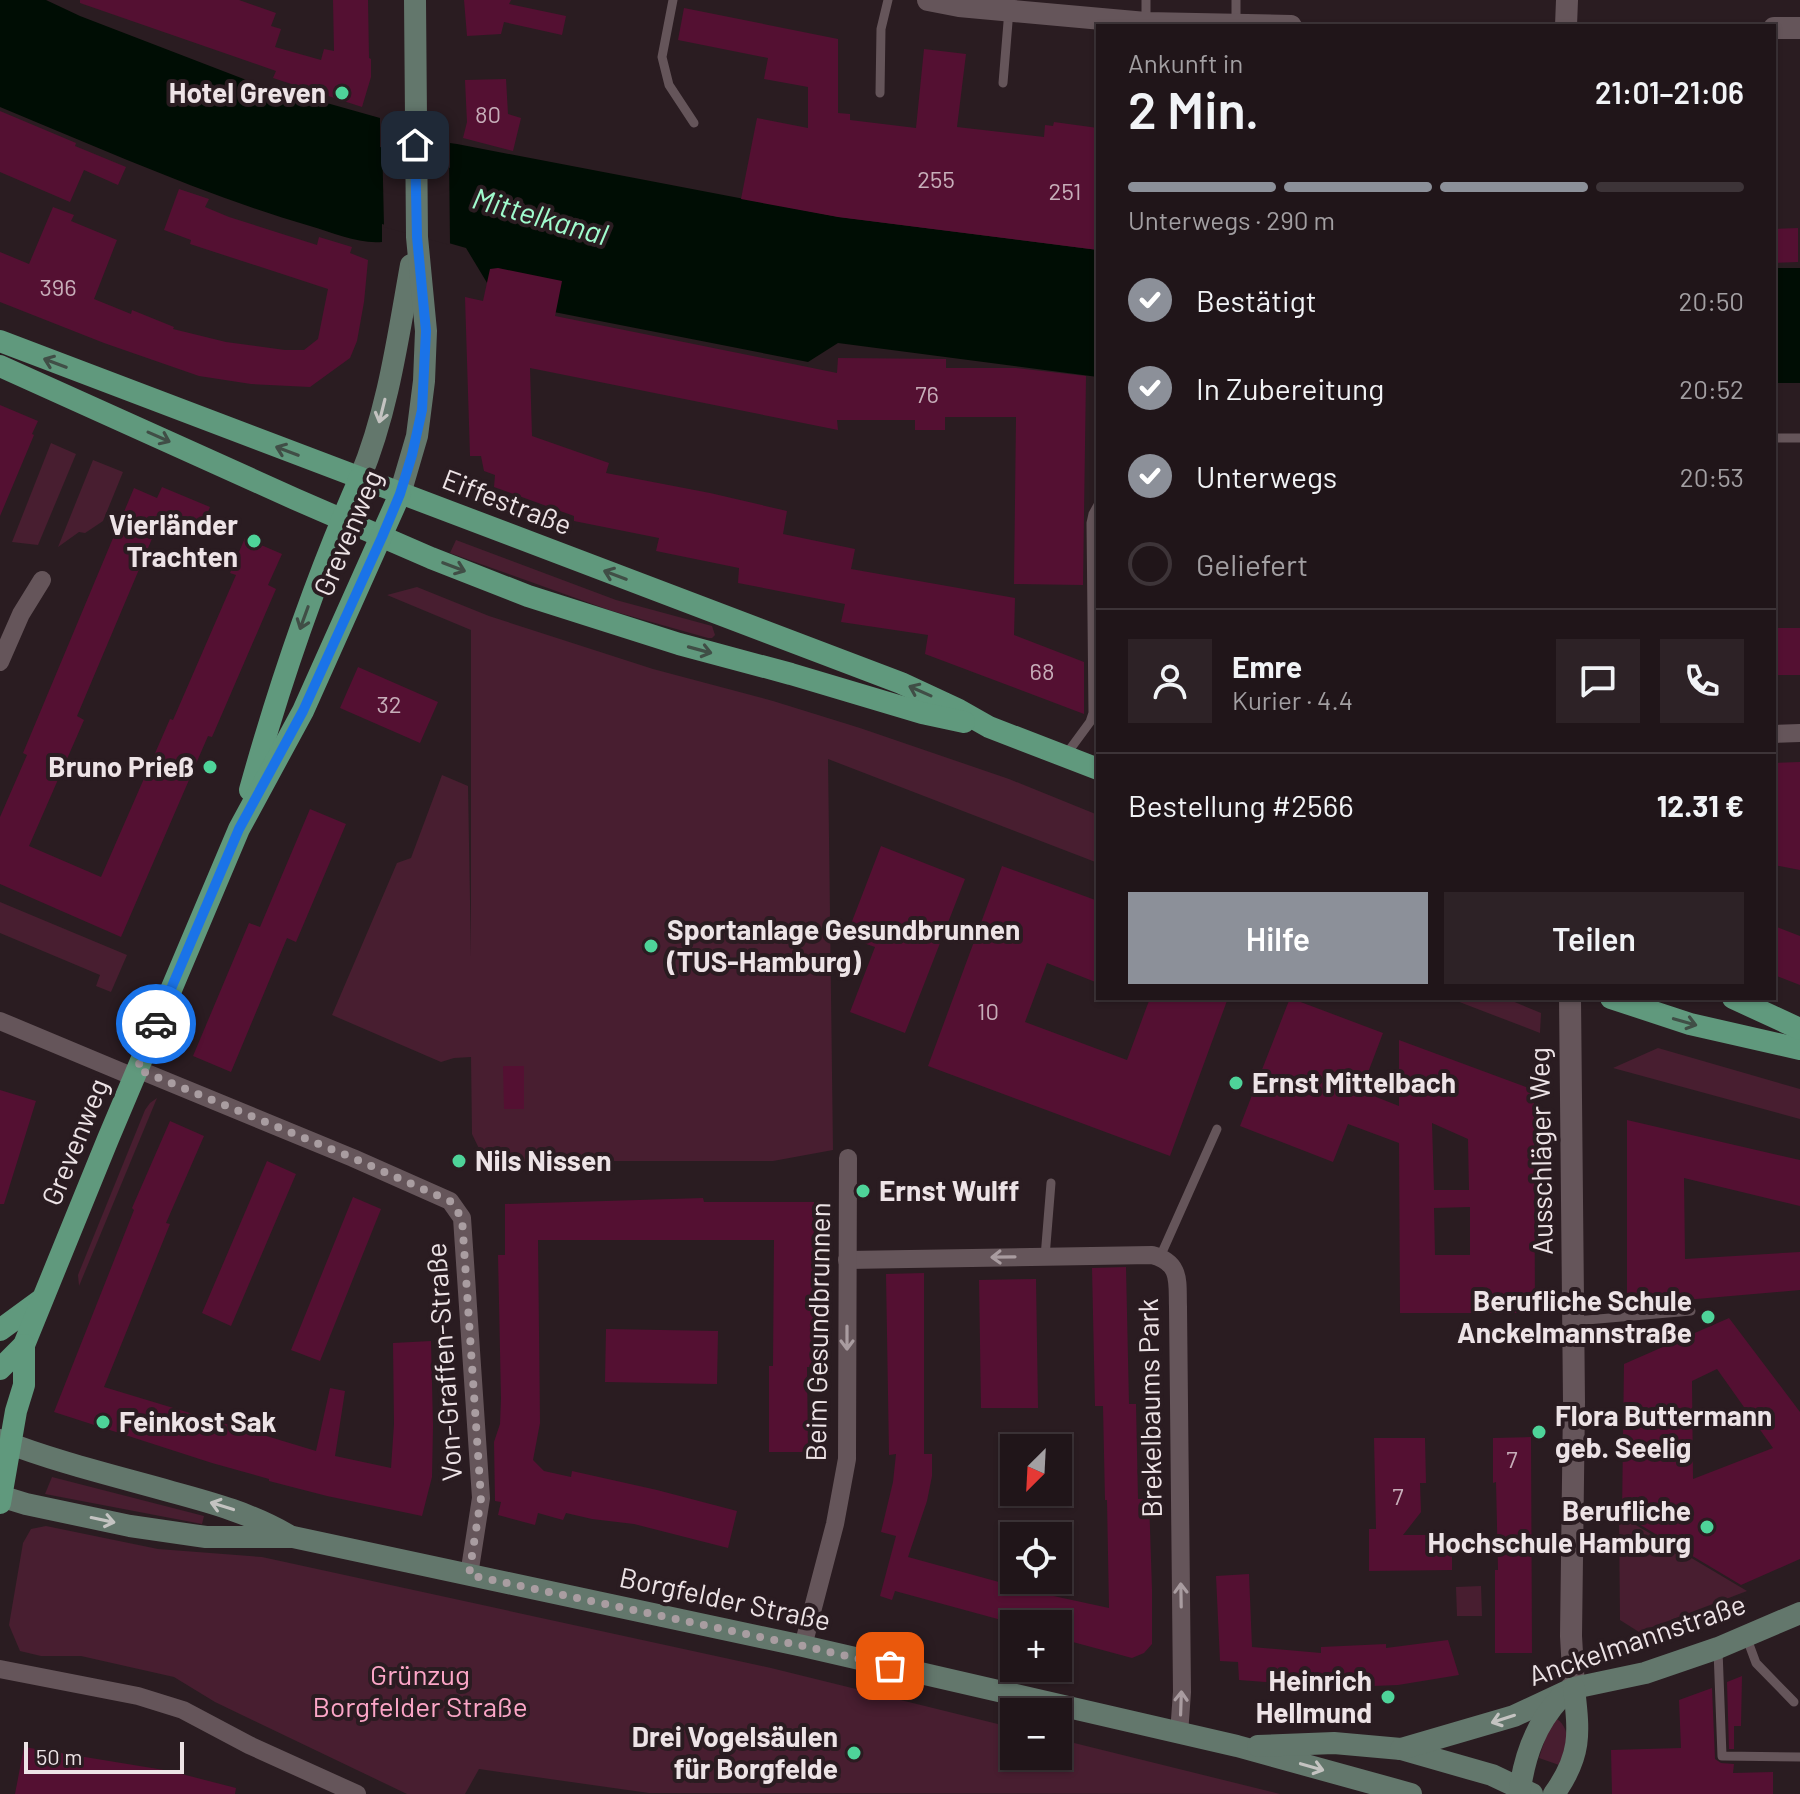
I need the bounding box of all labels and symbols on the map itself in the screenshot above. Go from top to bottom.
place label: Hotel Greven [169,75,326,109]
marker: Hotel Greven [333,84,351,102]
house number: 80 [475,99,501,128]
pin [381,111,449,179]
house number: 255 [917,164,955,193]
house number: 251 [1049,176,1081,205]
water label: Mittelkanal [469,179,613,252]
house number: 396 [39,272,77,301]
one-way arrow [43,355,68,369]
house number: 76 [915,379,939,408]
one-way arrow [374,398,389,424]
one-way arrow [146,431,171,446]
one-way arrow [275,443,300,457]
street label: Eiffestraße [438,461,577,541]
street label: Grevenweg [305,464,389,601]
place label: Vierländer Trachten [109,507,238,573]
marker: Vierländer Trachten [245,532,263,550]
one-way arrow [441,561,466,575]
one-way arrow [604,567,628,581]
one-way arrow [296,605,310,630]
one-way arrow [687,643,713,658]
house number: 68 [1030,656,1054,685]
one-way arrow [908,683,932,698]
house number: 32 [376,689,402,718]
place label: Bruno Prieß [48,749,194,783]
marker: Bruno Prieß [201,758,219,776]
place label: Sportanlage Gesundbrunnen (TUS-Hamburg) [666,912,1020,978]
marker: Sportanlage Gesundbrunnen (TUS-Hamburg) [642,937,660,955]
courier [116,984,196,1064]
house number: 10 [977,996,999,1025]
one-way arrow [1672,1015,1698,1030]
street label: Ausschläger Weg [1521,1047,1559,1255]
place label: Ernst Mittelbach [1252,1065,1456,1099]
street label: Grevenweg [33,1073,115,1210]
marker: Ernst Mittelbach [1227,1074,1245,1092]
place label: Nils Nissen [475,1143,612,1177]
marker: Nils Nissen [450,1152,468,1170]
place label: Ernst Wulff [879,1173,1019,1207]
marker: Ernst Wulff [854,1182,872,1200]
street label: Beim Gesundbrunnen [798,1202,836,1462]
street label: Von-Graffen-Straße [418,1242,468,1482]
one-way arrow [990,1250,1017,1265]
place label: Berufliche Schule Anckelmannstraße [1457,1283,1692,1349]
street label: Brekelbaums Park [1130,1298,1168,1518]
marker: Berufliche Schule Anckelmannstraße [1699,1308,1717,1326]
one-way arrow [839,1324,855,1351]
place label: Flora Buttermann geb. Seelig [1555,1398,1772,1464]
place label: Feinkost Sak [119,1404,277,1438]
marker: Feinkost Sak [94,1413,112,1431]
marker: Flora Buttermann geb. Seelig [1530,1423,1548,1441]
north arrow [1000,1434,1072,1506]
house number: 7 [1506,1444,1518,1473]
house number: 7 [1392,1481,1404,1510]
place label: Berufliche Hochschule Hamburg [1428,1493,1691,1559]
one-way arrow [209,1498,235,1513]
one-way arrow [89,1514,115,1529]
marker: Berufliche Hochschule Hamburg [1698,1518,1716,1536]
street label: Borgfelder Straße [616,1559,834,1637]
one-way arrow [1173,1582,1188,1609]
street label: Anckelmannstraße [1524,1586,1750,1692]
pin [856,1632,924,1700]
park label: Grünzug Borgfelder Straße [312,1657,528,1723]
place label: Heinrich Hellmund [1256,1663,1372,1729]
marker: Heinrich Hellmund [1379,1688,1397,1706]
one-way arrow [1173,1690,1188,1717]
one-way arrow [1490,1713,1515,1728]
place label: Drei Vogelsäulen für Borgfelde [632,1719,838,1785]
scale bar [24,1738,184,1774]
marker: Drei Vogelsäulen für Borgfelde [845,1744,863,1762]
one-way arrow [1299,1761,1325,1776]

